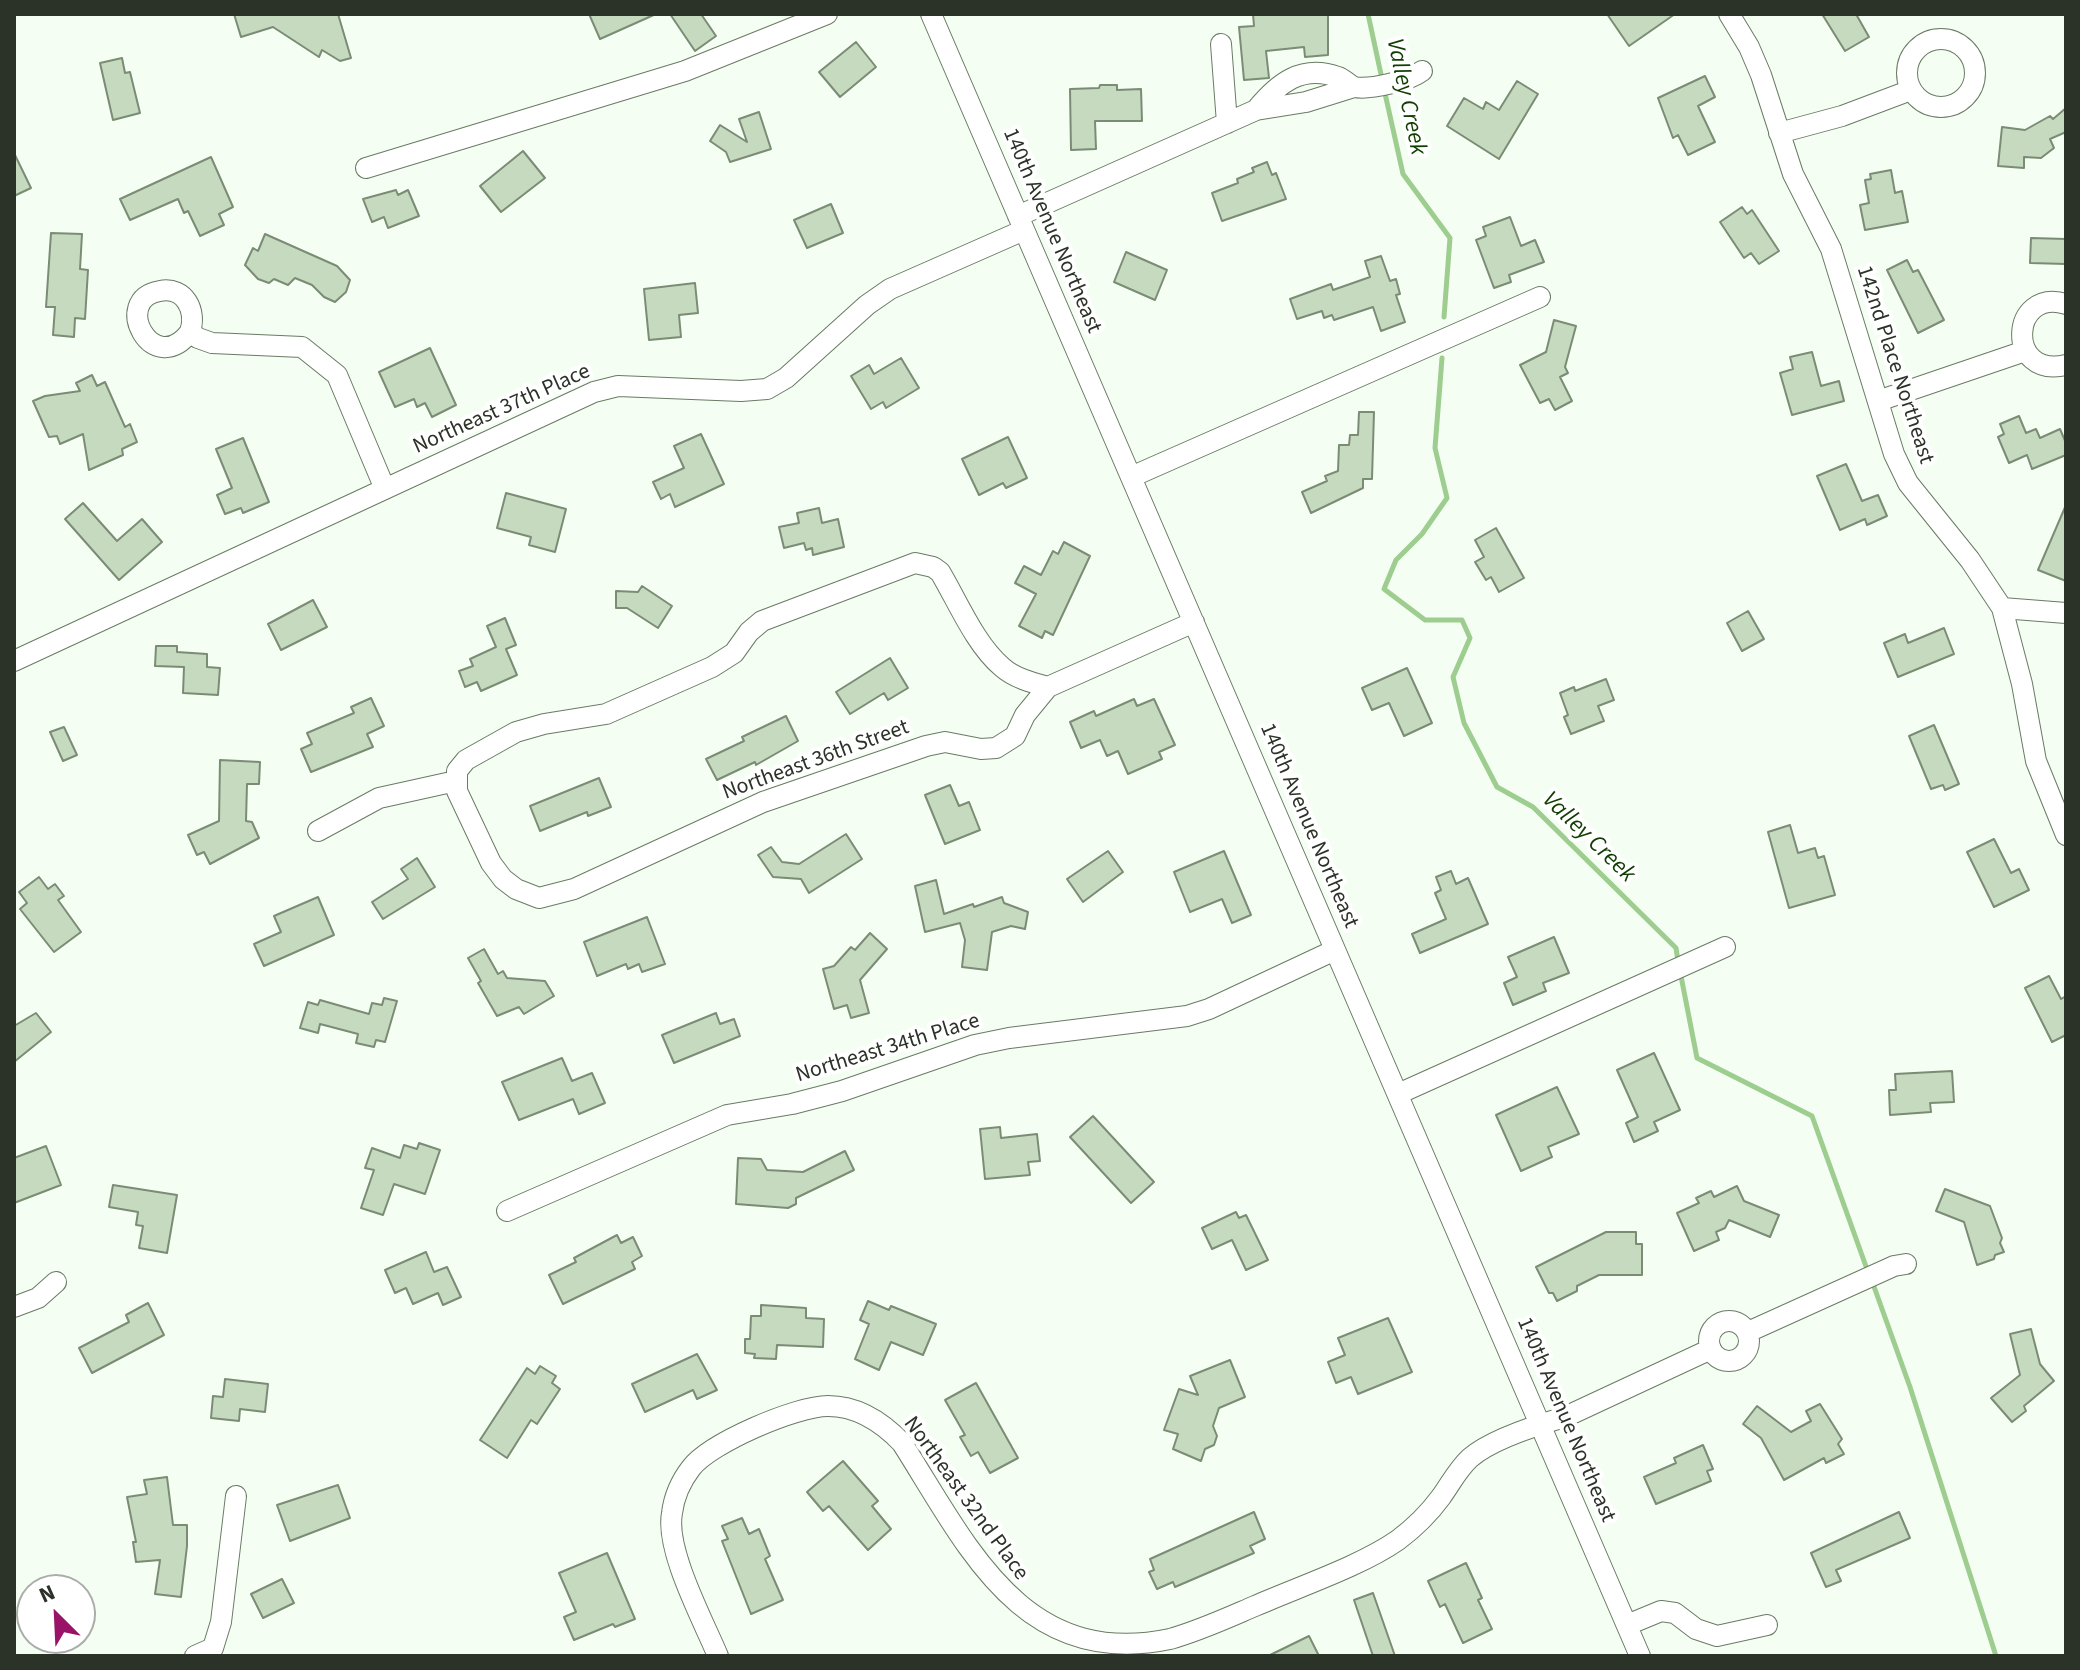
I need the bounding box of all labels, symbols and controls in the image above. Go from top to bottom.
water label: Valley Creek [1379,36,1431,158]
street label: 140th Avenue Northeast [996,125,1106,337]
street label: 142nd Place Northeast [1850,263,1938,467]
street label: Northeast 37th Place [409,359,595,461]
street label: Northeast 36th Street [719,715,913,807]
street label: 140th Avenue Northeast [1253,720,1363,932]
water label: Valley Creek [1535,787,1641,889]
street label: Northeast 34th Place [793,1008,983,1090]
street label: 140th Avenue Northeast [1510,1314,1620,1526]
street label: Northeast 32nd Place [897,1412,1033,1586]
north arrow [16,1574,96,1654]
text: N [34,1576,60,1611]

